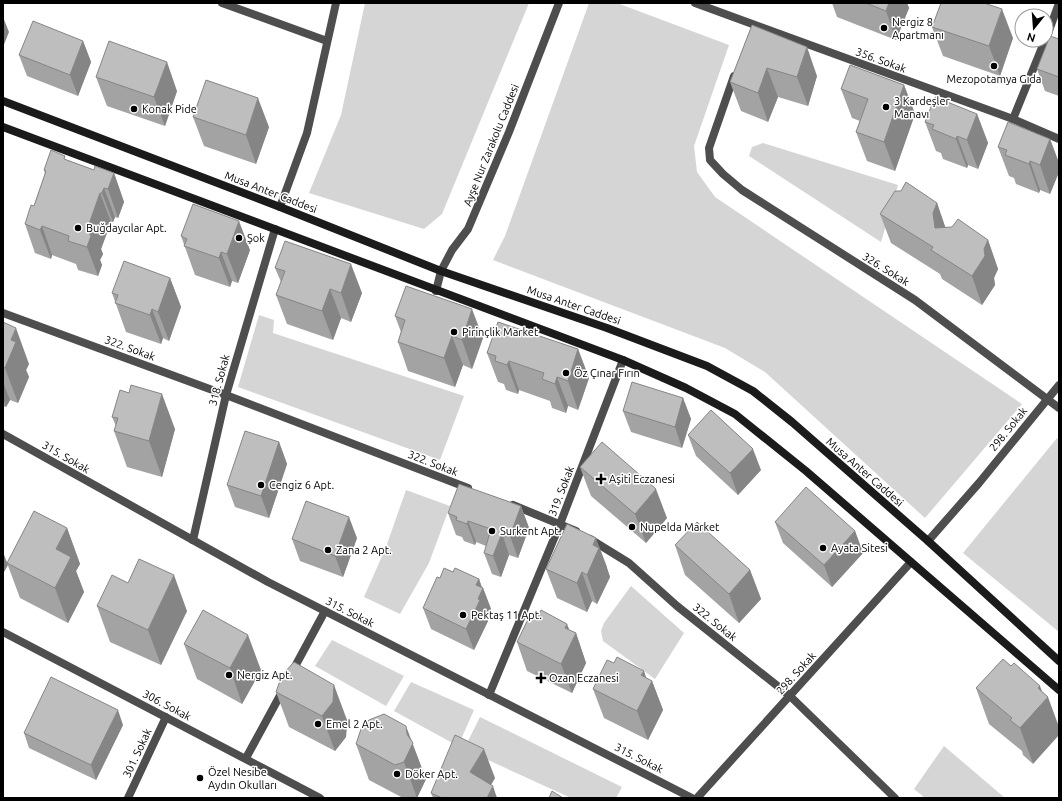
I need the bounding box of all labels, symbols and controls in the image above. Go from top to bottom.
north arrow [1014,8,1054,48]
place label: Nergiz 8 Apartmanı [892,16,944,41]
marker: Nergiz 8 Apartmanı [879,23,889,33]
text: N [1025,31,1037,45]
street label: 356. Sokak [854,45,908,75]
marker: Mezopotamya Gıda [989,61,999,71]
place label: Mezopotamya Gıda [947,73,1041,85]
street label: Ayşe Nur Zarakolu Caddesi [461,82,521,208]
place label: 3 Kardeşler Manavı [894,95,950,120]
marker: 3 Kardeşler Manavı [881,102,891,112]
place label: Konak Pide [142,103,197,115]
marker: Konak Pide [129,104,139,114]
street label: Musa Anter Caddesi [223,169,319,215]
place label: Buğdaycılar Apt. [86,222,167,234]
marker: Buğdaycılar Apt. [73,223,83,233]
place label: Şok [247,232,265,244]
marker: Şok [234,233,244,243]
street label: 326. Sokak [860,250,912,288]
street label: Musa Anter Caddesi [526,283,622,327]
place label: Pirinçlik Market [462,326,539,338]
marker: Pirinçlik Market [449,327,459,337]
street label: 322. Sokak [103,333,157,363]
street label: 318. Sokak [206,353,232,407]
place label: Öz Çınar Fırın [574,367,640,379]
marker: Öz Çınar Fırın [561,368,571,378]
street label: 298. Sokak [987,404,1030,453]
street label: Musa Anter Caddesi [824,435,906,509]
street label: 315. Sokak [40,439,92,476]
street label: 322. Sokak [406,448,460,478]
street label: 319. Sokak [546,464,576,518]
place label: Aşiti Eczanesi [609,473,675,485]
marker: Aşiti Eczanesi [596,474,606,484]
place label: Cengiz 6 Apt. [269,479,334,491]
marker: Cengiz 6 Apt. [256,480,266,490]
place label: Nupelda Market [640,521,720,533]
marker: Nupelda Market [627,522,637,532]
place label: Surkent Apt. [500,525,562,537]
marker: Surkent Apt. [487,526,497,536]
place label: Ayata Sitesi [831,542,888,554]
marker: Ayata Sitesi [818,543,828,553]
place label: Zana 2 Apt. [336,544,392,556]
marker: Zana 2 Apt. [323,545,333,555]
street label: 315. Sokak [324,595,377,630]
street label: 322. Sokak [691,601,740,644]
place label: Pektaş 11 Apt. [471,609,542,621]
marker: Pektaş 11 Apt. [458,610,468,620]
street label: 298. Sokak [774,649,818,697]
place label: Nergiz Apt. [237,669,292,681]
marker: Nergiz Apt. [224,670,234,680]
place label: Ozan Eczanesi [549,672,619,684]
marker: Ozan Eczanesi [536,673,546,683]
street label: 306. Sokak [141,687,194,723]
place label: Emel 2 Apt. [326,718,383,730]
marker: Emel 2 Apt. [313,719,323,729]
street label: 301. Sokak [120,726,154,779]
street label: 315. Sokak [613,741,666,776]
place label: Özel Nesibe Aydın Okulları [208,766,277,791]
place label: Döker Apt. [405,768,458,780]
marker: Döker Apt. [392,769,402,779]
marker: Özel Nesibe Aydın Okulları [195,773,205,783]

